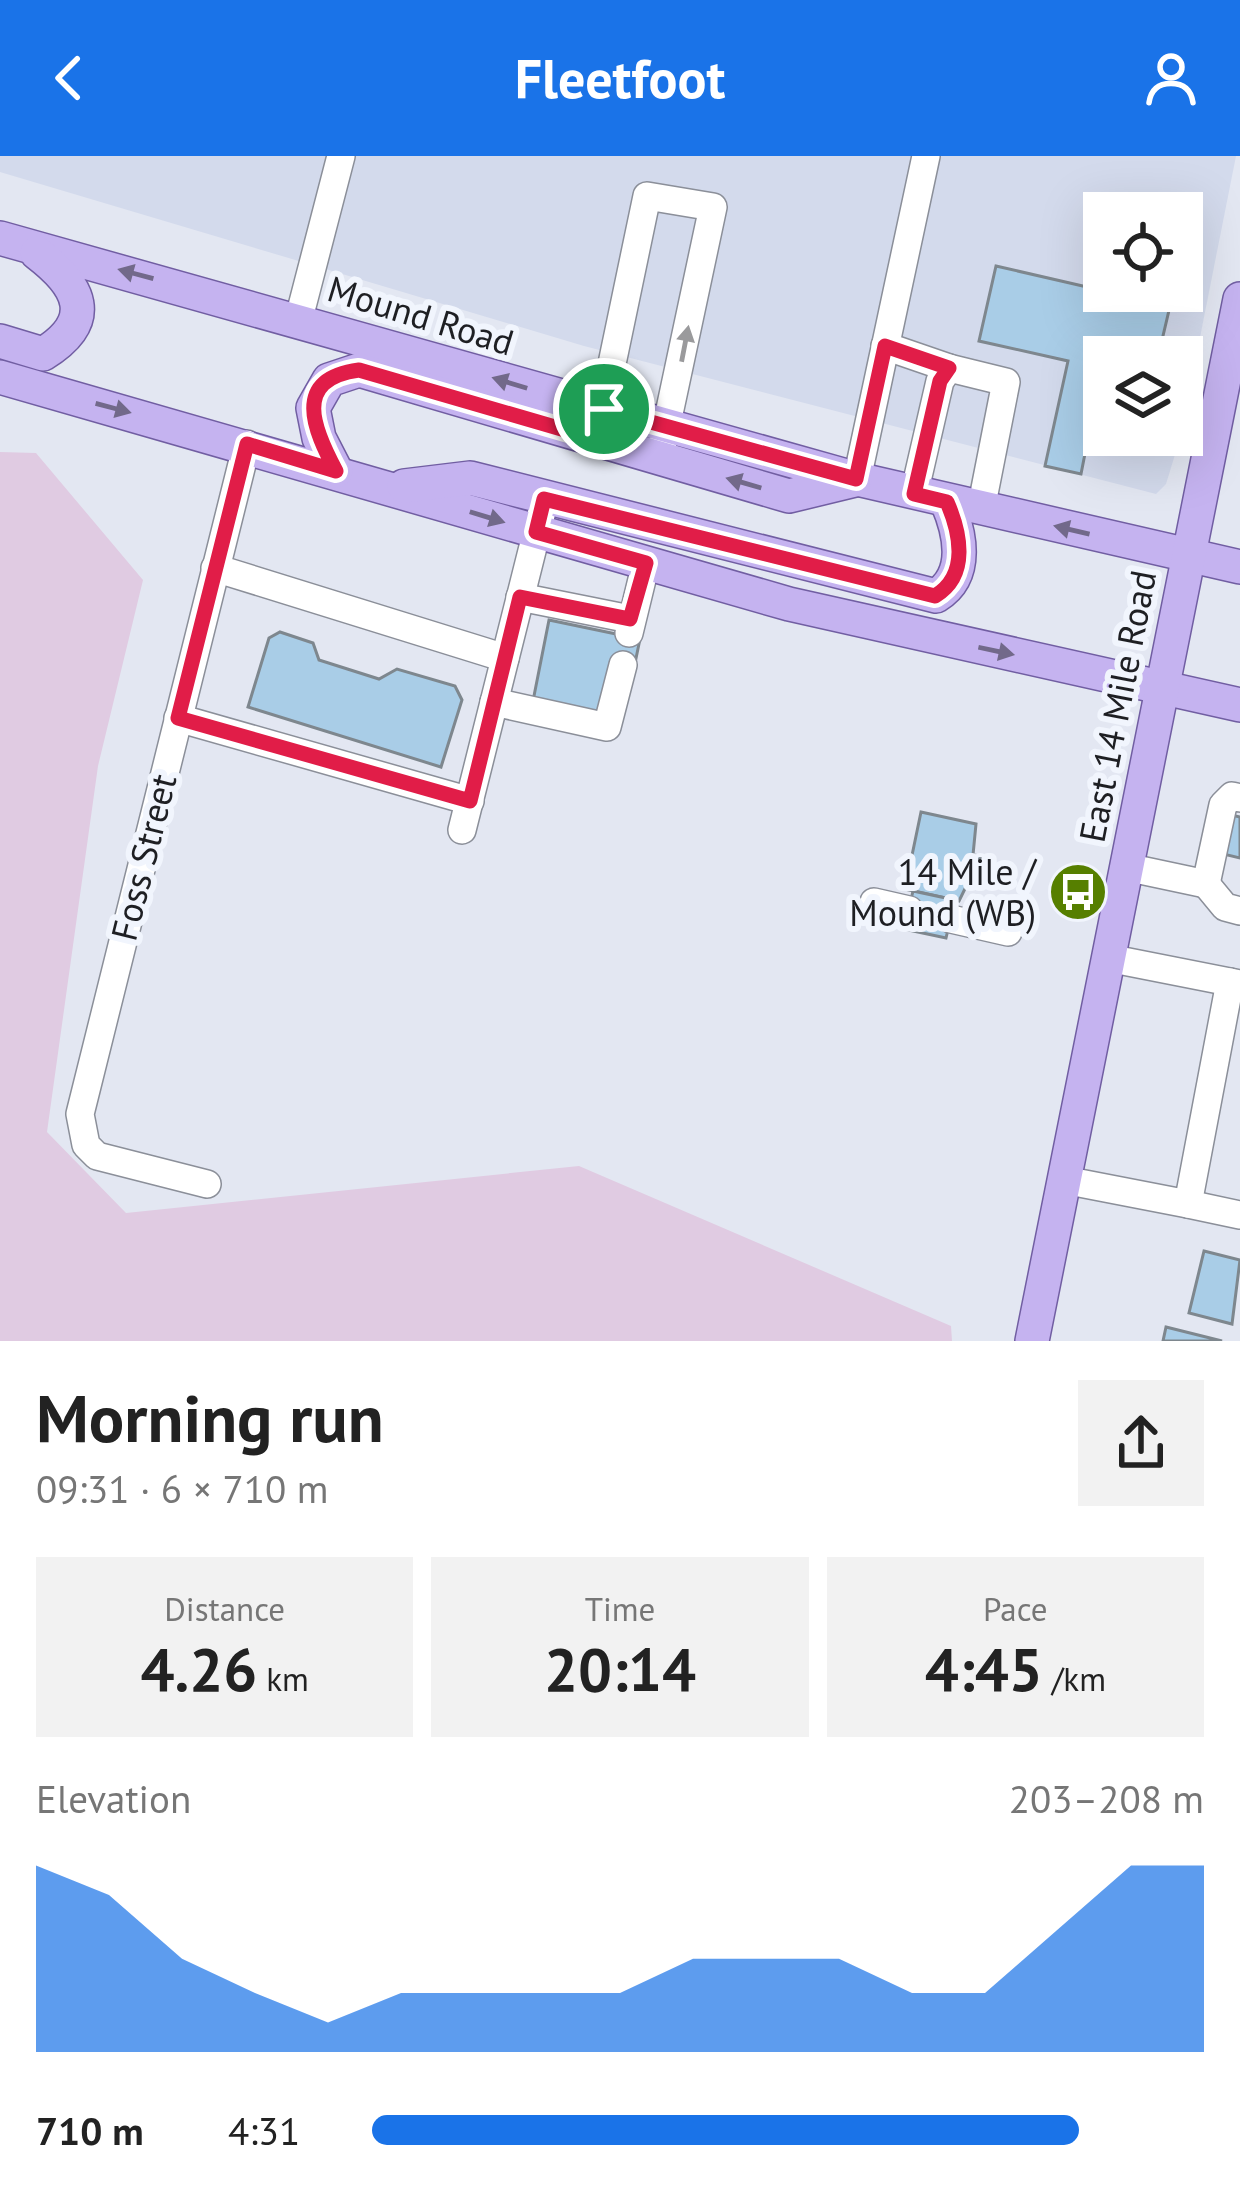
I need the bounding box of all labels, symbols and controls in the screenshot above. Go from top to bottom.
text: Fleetfoot [515,43,725,113]
icon: back [36,45,102,111]
icon: person [1138,45,1204,111]
map controls [1083,192,1203,456]
button: locate [1083,192,1203,312]
one-way arrow [117,263,154,282]
street label: Mound Road [322,264,520,366]
one-way arrow [676,325,695,363]
button: layers [1083,336,1203,456]
pin [553,358,655,460]
one-way arrow [491,372,528,391]
icon: arrive [571,376,637,442]
one-way arrow [95,399,132,418]
one-way arrow [725,473,761,491]
one-way arrow [469,509,506,527]
one-way arrow [1053,519,1091,538]
street label: East 14 Mile Road [1068,566,1166,846]
one-way arrow [977,643,1015,662]
street label: Foss Street [100,769,186,945]
place label: 14 Mile / Mound (WB) [849,848,1038,936]
bus stop icon: 14 Mile / Mound (WB) [1047,861,1109,923]
text: Morning run [36,1375,384,1460]
button: share [1078,1380,1204,1506]
text: 09:31 · 6 × 710 m [36,1463,328,1514]
text: Distance [164,1587,285,1630]
text: Time [585,1587,655,1630]
text: Pace [983,1587,1048,1630]
text: 4.26 [141,1630,257,1708]
text: 20:14 [544,1630,696,1708]
text: 4:45 [925,1630,1043,1708]
text: km [257,1657,309,1700]
text: /km [1043,1657,1106,1700]
text: Elevation [36,1773,191,1824]
text: 203–208 m [1009,1773,1204,1824]
text: 710 m [36,2105,144,2156]
text: 4:31 [228,2105,300,2156]

